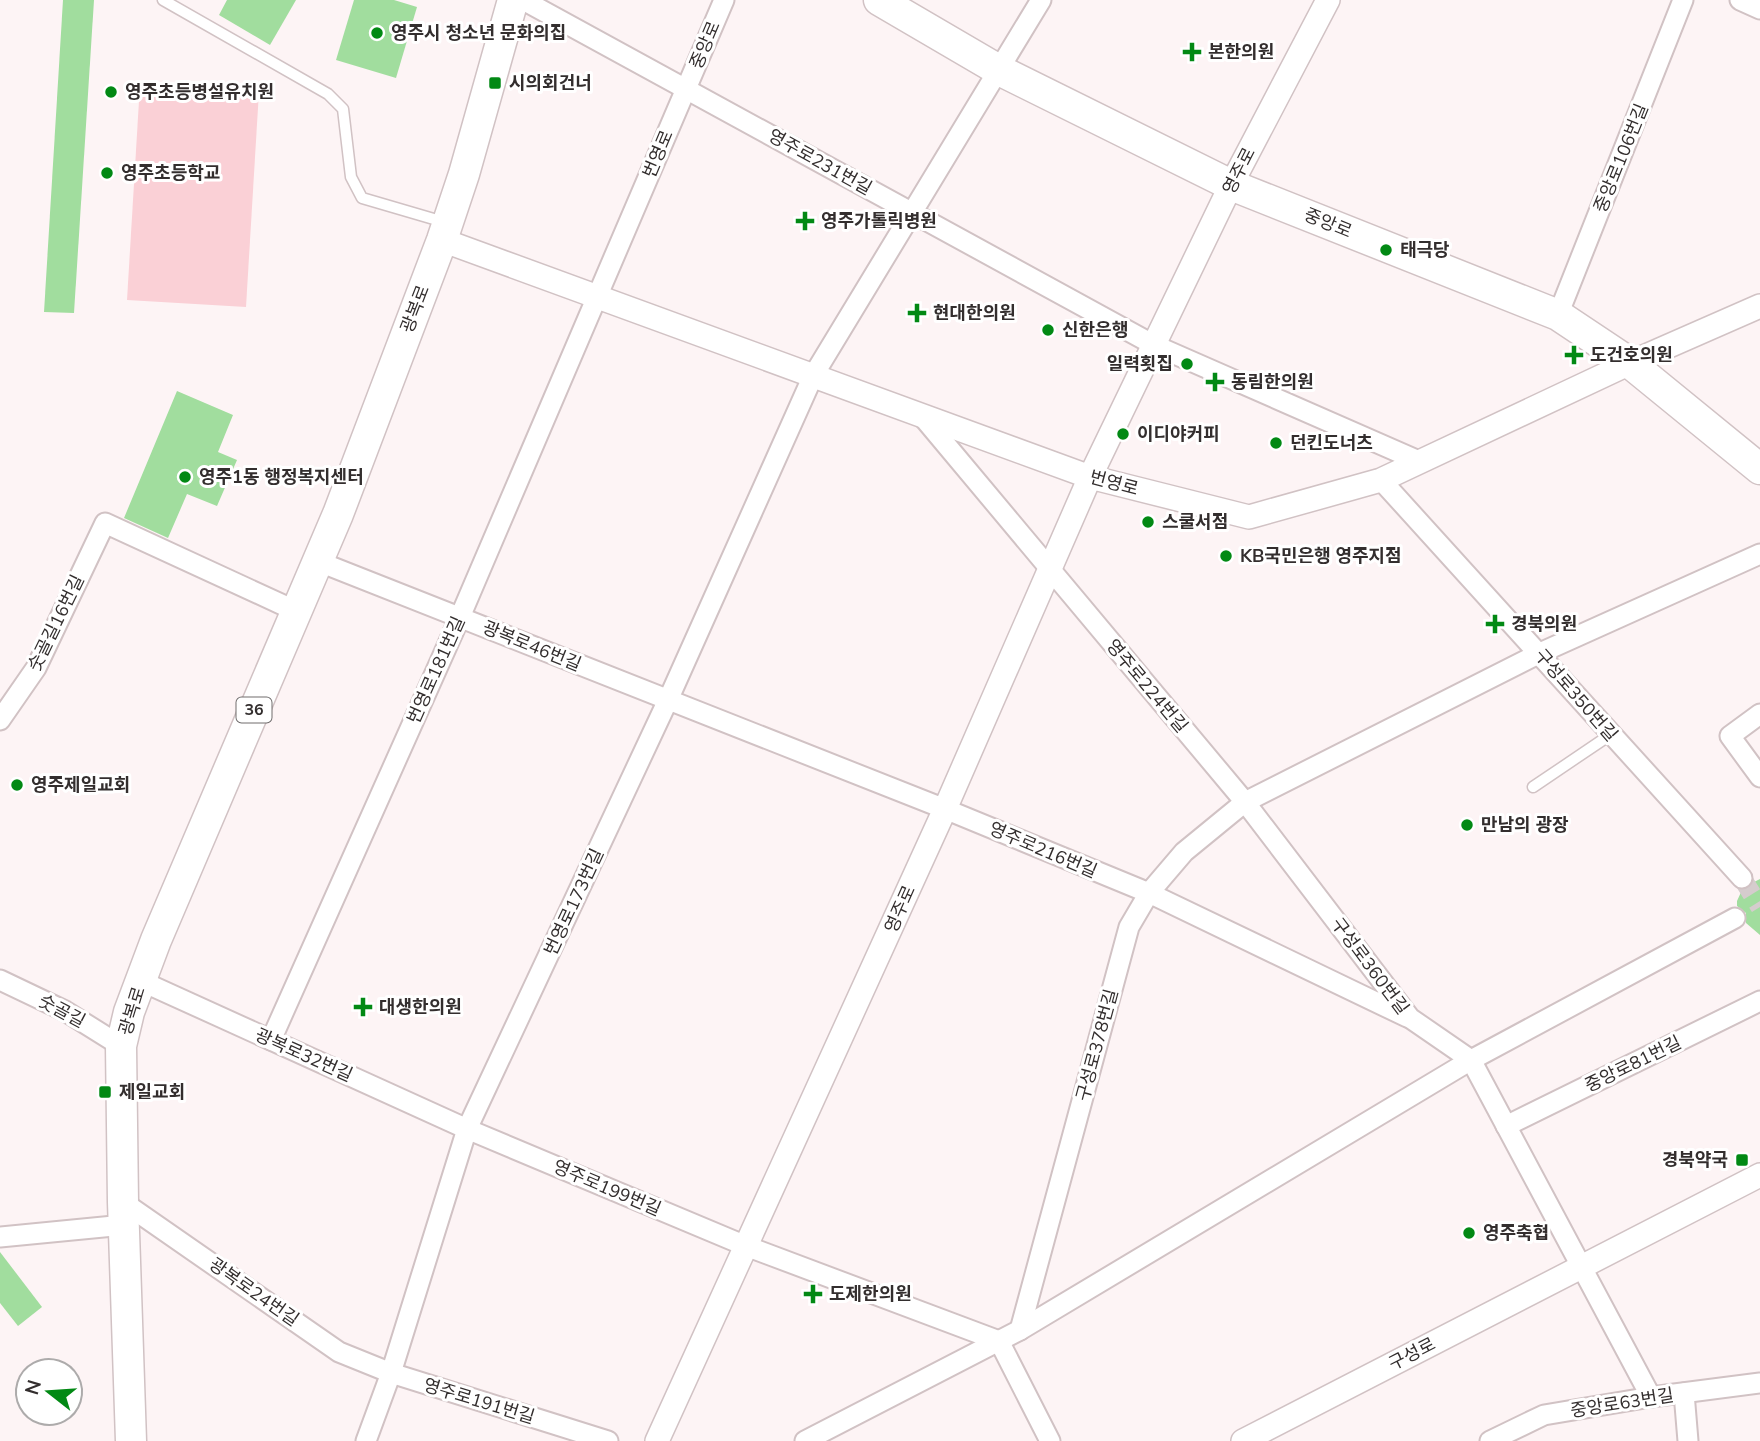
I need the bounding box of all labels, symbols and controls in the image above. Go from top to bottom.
street label: 중앙로 [684,17,726,73]
place label: 영주시 청소년 문화의집 [391,21,566,45]
marker: 영주시 청소년 문화의집 [369,25,385,41]
place label: 본한의원 [1208,40,1274,64]
marker: 본한의원 [1182,42,1202,62]
place label: 시의회건너 [509,71,592,95]
marker: 시의회건너 [487,75,503,91]
place label: 영주초등병설유치원 [125,80,274,104]
marker: 영주초등병설유치원 [103,84,119,100]
street label: 중앙로106번길 [1588,100,1654,216]
street label: 영주로231번길 [764,124,876,200]
street label: 번영로 [637,126,679,182]
street label: 영주로 [1217,143,1261,199]
place label: 영주초등학교 [121,161,220,185]
marker: 영주초등학교 [99,165,115,181]
street label: 중앙로 [1300,203,1356,243]
place label: 영주가톨릭병원 [821,209,937,233]
marker: 영주가톨릭병원 [795,211,815,231]
place label: 태극당 [1400,238,1450,262]
marker: 태극당 [1378,242,1394,258]
street label: 광복로 [395,282,435,336]
place label: 현대한의원 [933,301,1016,325]
marker: 현대한의원 [907,303,927,323]
place label: 신한은행 [1062,318,1128,342]
marker: 신한은행 [1040,322,1056,338]
place label: 도건호의원 [1590,343,1673,367]
marker: 도건호의원 [1564,345,1584,365]
place label: 일력횟집 [1107,352,1173,376]
marker: 일력횟집 [1179,356,1195,372]
place label: 동림한의원 [1231,370,1314,394]
marker: 동림한의원 [1205,372,1225,392]
place label: 이디야커피 [1137,422,1220,446]
marker: 이디야커피 [1115,426,1131,442]
place label: 던킨도너츠 [1290,431,1373,455]
marker: 던킨도너츠 [1268,435,1284,451]
place label: 영주1동 행정복지센터 [199,465,364,489]
street label: 번영로 [1087,465,1141,501]
marker: 영주1동 행정복지센터 [177,469,193,485]
place label: 스쿨서점 [1162,510,1228,534]
marker: 스쿨서점 [1140,514,1156,530]
place label: KB국민은행 영주지점 [1240,544,1402,568]
marker: KB국민은행 영주지점 [1218,548,1234,564]
street label: 숫골길16번길 [22,571,90,675]
street label: 번영로181번길 [402,612,470,728]
place label: 경북의원 [1511,612,1577,636]
marker: 경북의원 [1485,614,1505,634]
street label: 광복로46번길 [479,615,585,677]
street label: 영주로224번길 [1101,634,1193,738]
street label: 구성로350번길 [1529,644,1623,746]
road number: 36 [236,698,272,722]
place label: 영주제일교회 [31,773,130,797]
marker: 영주제일교회 [9,777,25,793]
place label: 만남의 광장 [1481,813,1569,837]
street label: 영주로216번길 [985,816,1101,884]
marker: 만남의 광장 [1459,817,1475,833]
street label: 번영로173번길 [539,845,609,959]
street label: 영주로 [879,881,921,937]
street label: 구성로360번길 [1326,913,1414,1019]
street label: 광복로 [113,984,151,1038]
street label: 구성로378번길 [1071,986,1123,1104]
street label: 숫골길 [34,989,90,1033]
place label: 대생한의원 [379,995,462,1019]
marker: 대생한의원 [353,997,373,1017]
street label: 광복로32번길 [251,1023,357,1087]
street label: 중앙로81번길 [1581,1030,1685,1098]
place label: 제일교회 [119,1080,185,1104]
marker: 제일교회 [97,1084,113,1100]
place label: 경북약국 [1662,1148,1728,1172]
marker: 경북약국 [1734,1152,1750,1168]
street label: 영주로199번길 [549,1154,665,1222]
place label: 영주축협 [1483,1221,1549,1245]
marker: 영주축협 [1461,1225,1477,1241]
street label: 광복로24번길 [204,1252,304,1332]
place label: 도제한의원 [829,1282,912,1306]
marker: 도제한의원 [803,1284,823,1304]
street label: 구성로 [1384,1332,1440,1376]
north arrow [14,1357,84,1427]
street label: 영주로191번길 [420,1373,538,1429]
text: N [19,1377,48,1398]
street label: 중앙로63번길 [1569,1383,1675,1423]

